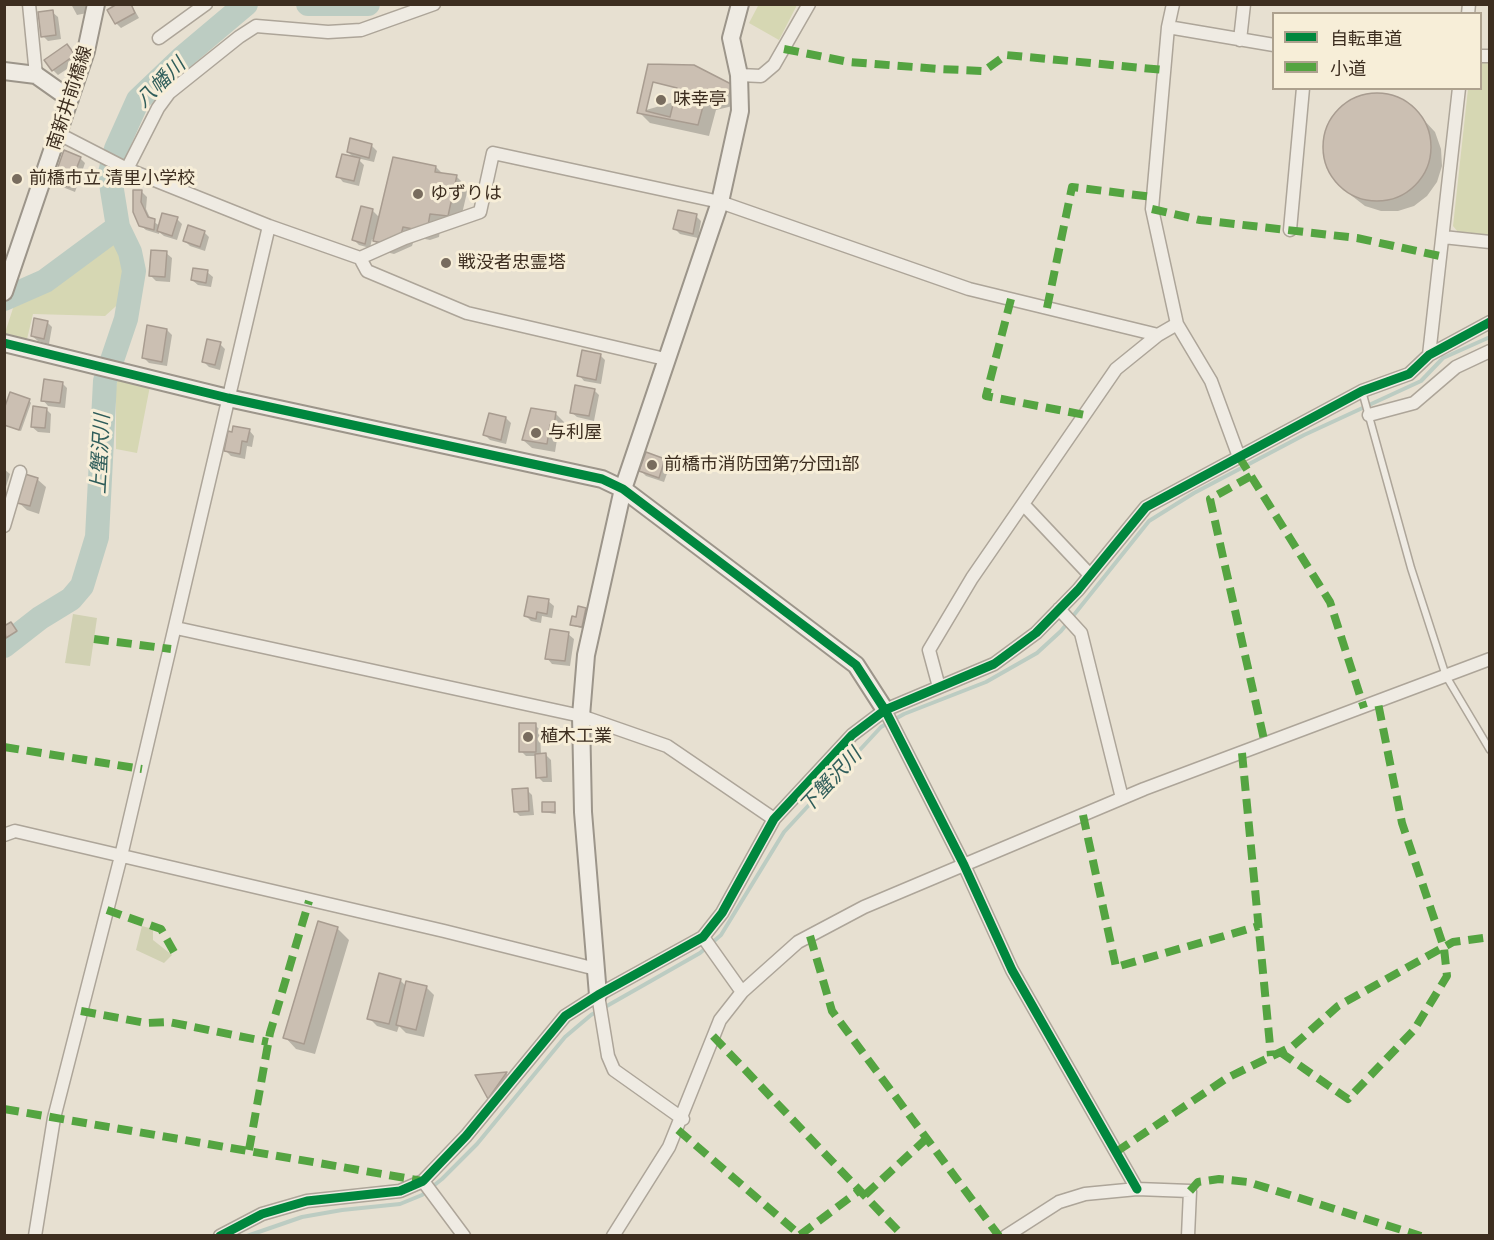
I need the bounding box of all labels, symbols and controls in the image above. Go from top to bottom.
legend [1272,12,1482,90]
text: 自転車道 [1330,28,1402,50]
street label: 南新井前橋線 [43,43,97,153]
water label: 八幡川 [131,53,191,113]
text: 小道 [1330,58,1366,80]
place label: 味幸亭 [673,89,727,111]
marker: 味幸亭 [654,93,668,107]
place label: 前橋市立 清里小学校 [29,168,195,190]
marker: 前橋市立 清里小学校 [10,172,24,186]
place label: ゆずりは [430,183,502,205]
marker: ゆずりは [411,187,425,201]
place label: 戦没者忠霊塔 [458,252,566,274]
marker: 戦没者忠霊塔 [439,256,453,270]
water label: 上蟹沢川 [87,413,115,495]
place label: 与利屋 [548,422,602,444]
marker: 与利屋 [529,426,543,440]
place label: 前橋市消防団第7分団1部 [664,454,859,476]
marker: 前橋市消防団第7分団1部 [645,458,659,472]
place label: 植木工業 [540,726,612,748]
marker: 植木工業 [521,730,535,744]
water label: 下蟹沢川 [795,744,867,818]

